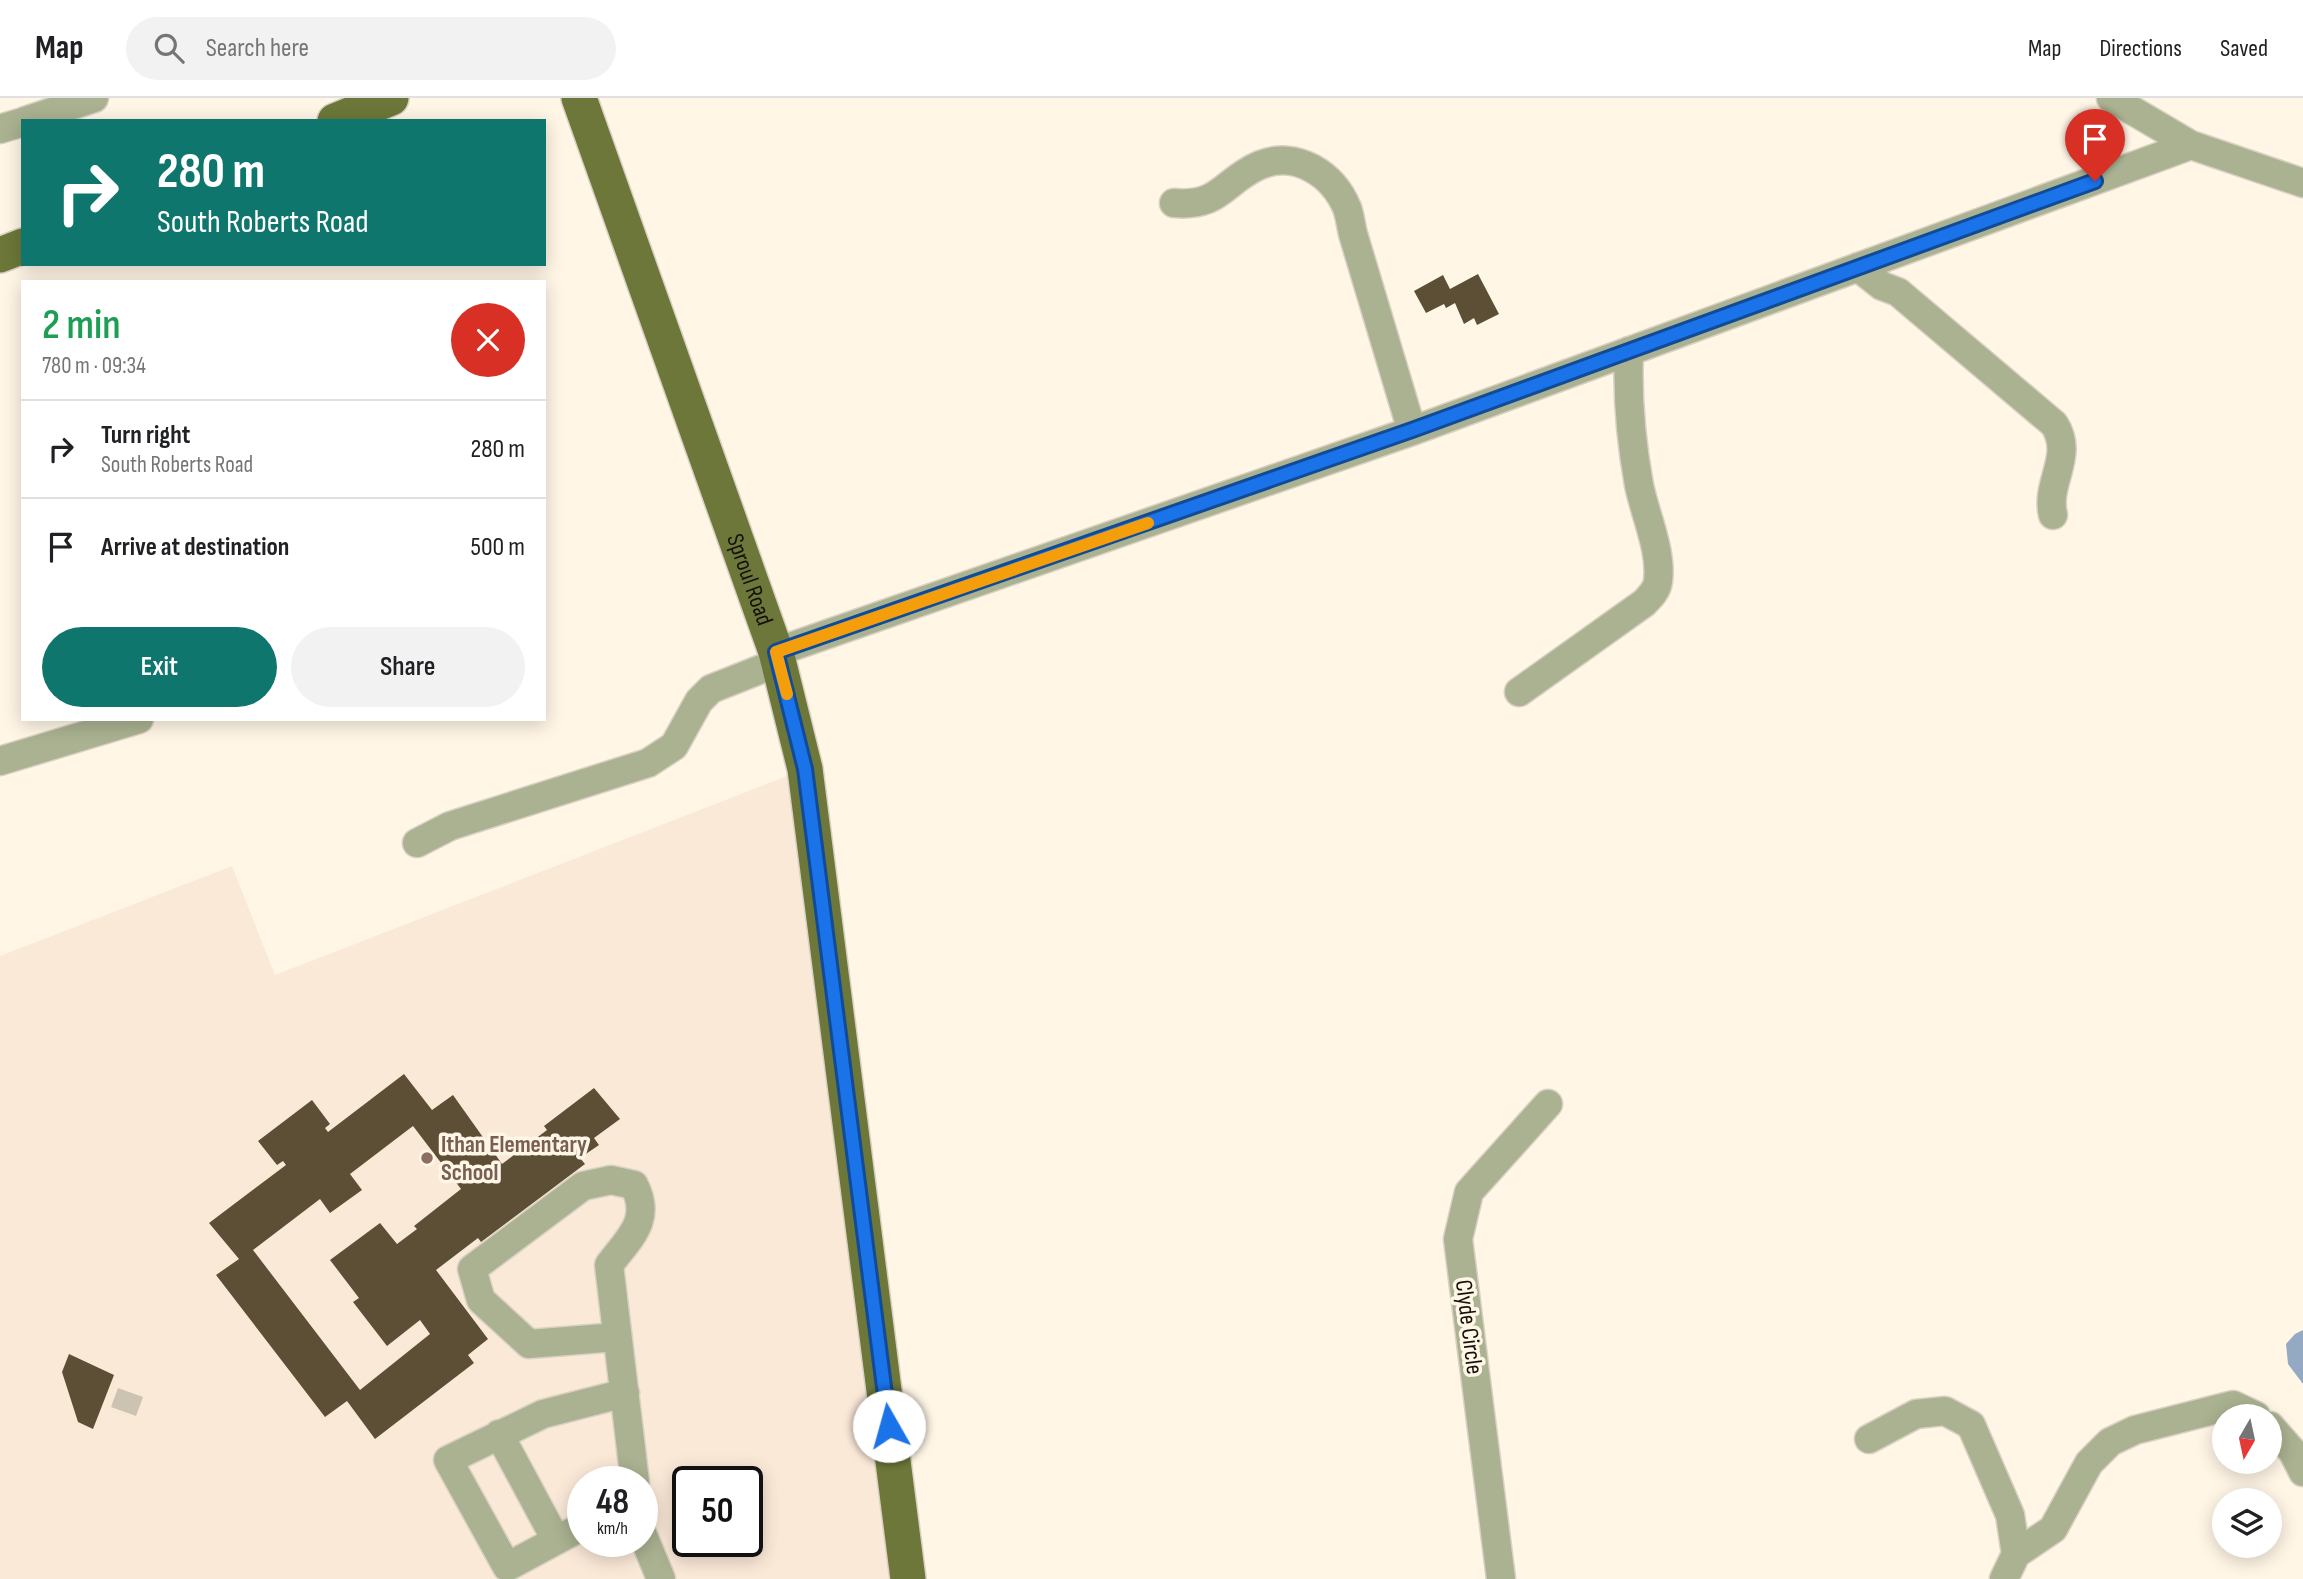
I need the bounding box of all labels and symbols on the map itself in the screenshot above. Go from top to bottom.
pin [2065,109,2125,181]
street label: Sproul Road [721,530,780,629]
place label: Ithan Elementary School [441,1130,587,1187]
marker: Ithan Elementary School [419,1150,435,1166]
street label: Clyde Circle [1449,1278,1489,1376]
position arrow [852,1389,926,1463]
north arrow [2212,1404,2282,1474]
speed limit sign: 50 [672,1466,763,1557]

